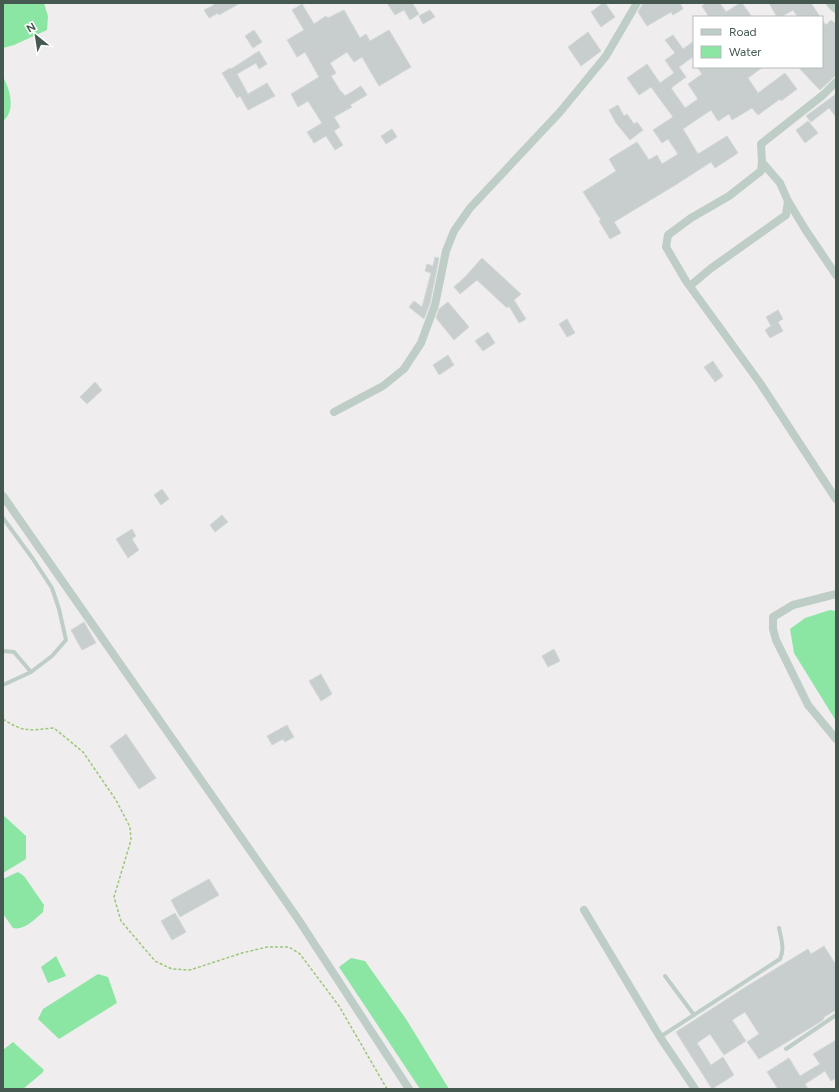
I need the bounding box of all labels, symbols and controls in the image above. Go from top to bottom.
north arrow [16,16,56,56]
legend [693,16,823,68]
text: N [24,20,38,36]
text: Road [729,25,757,39]
text: Water [729,45,761,59]

